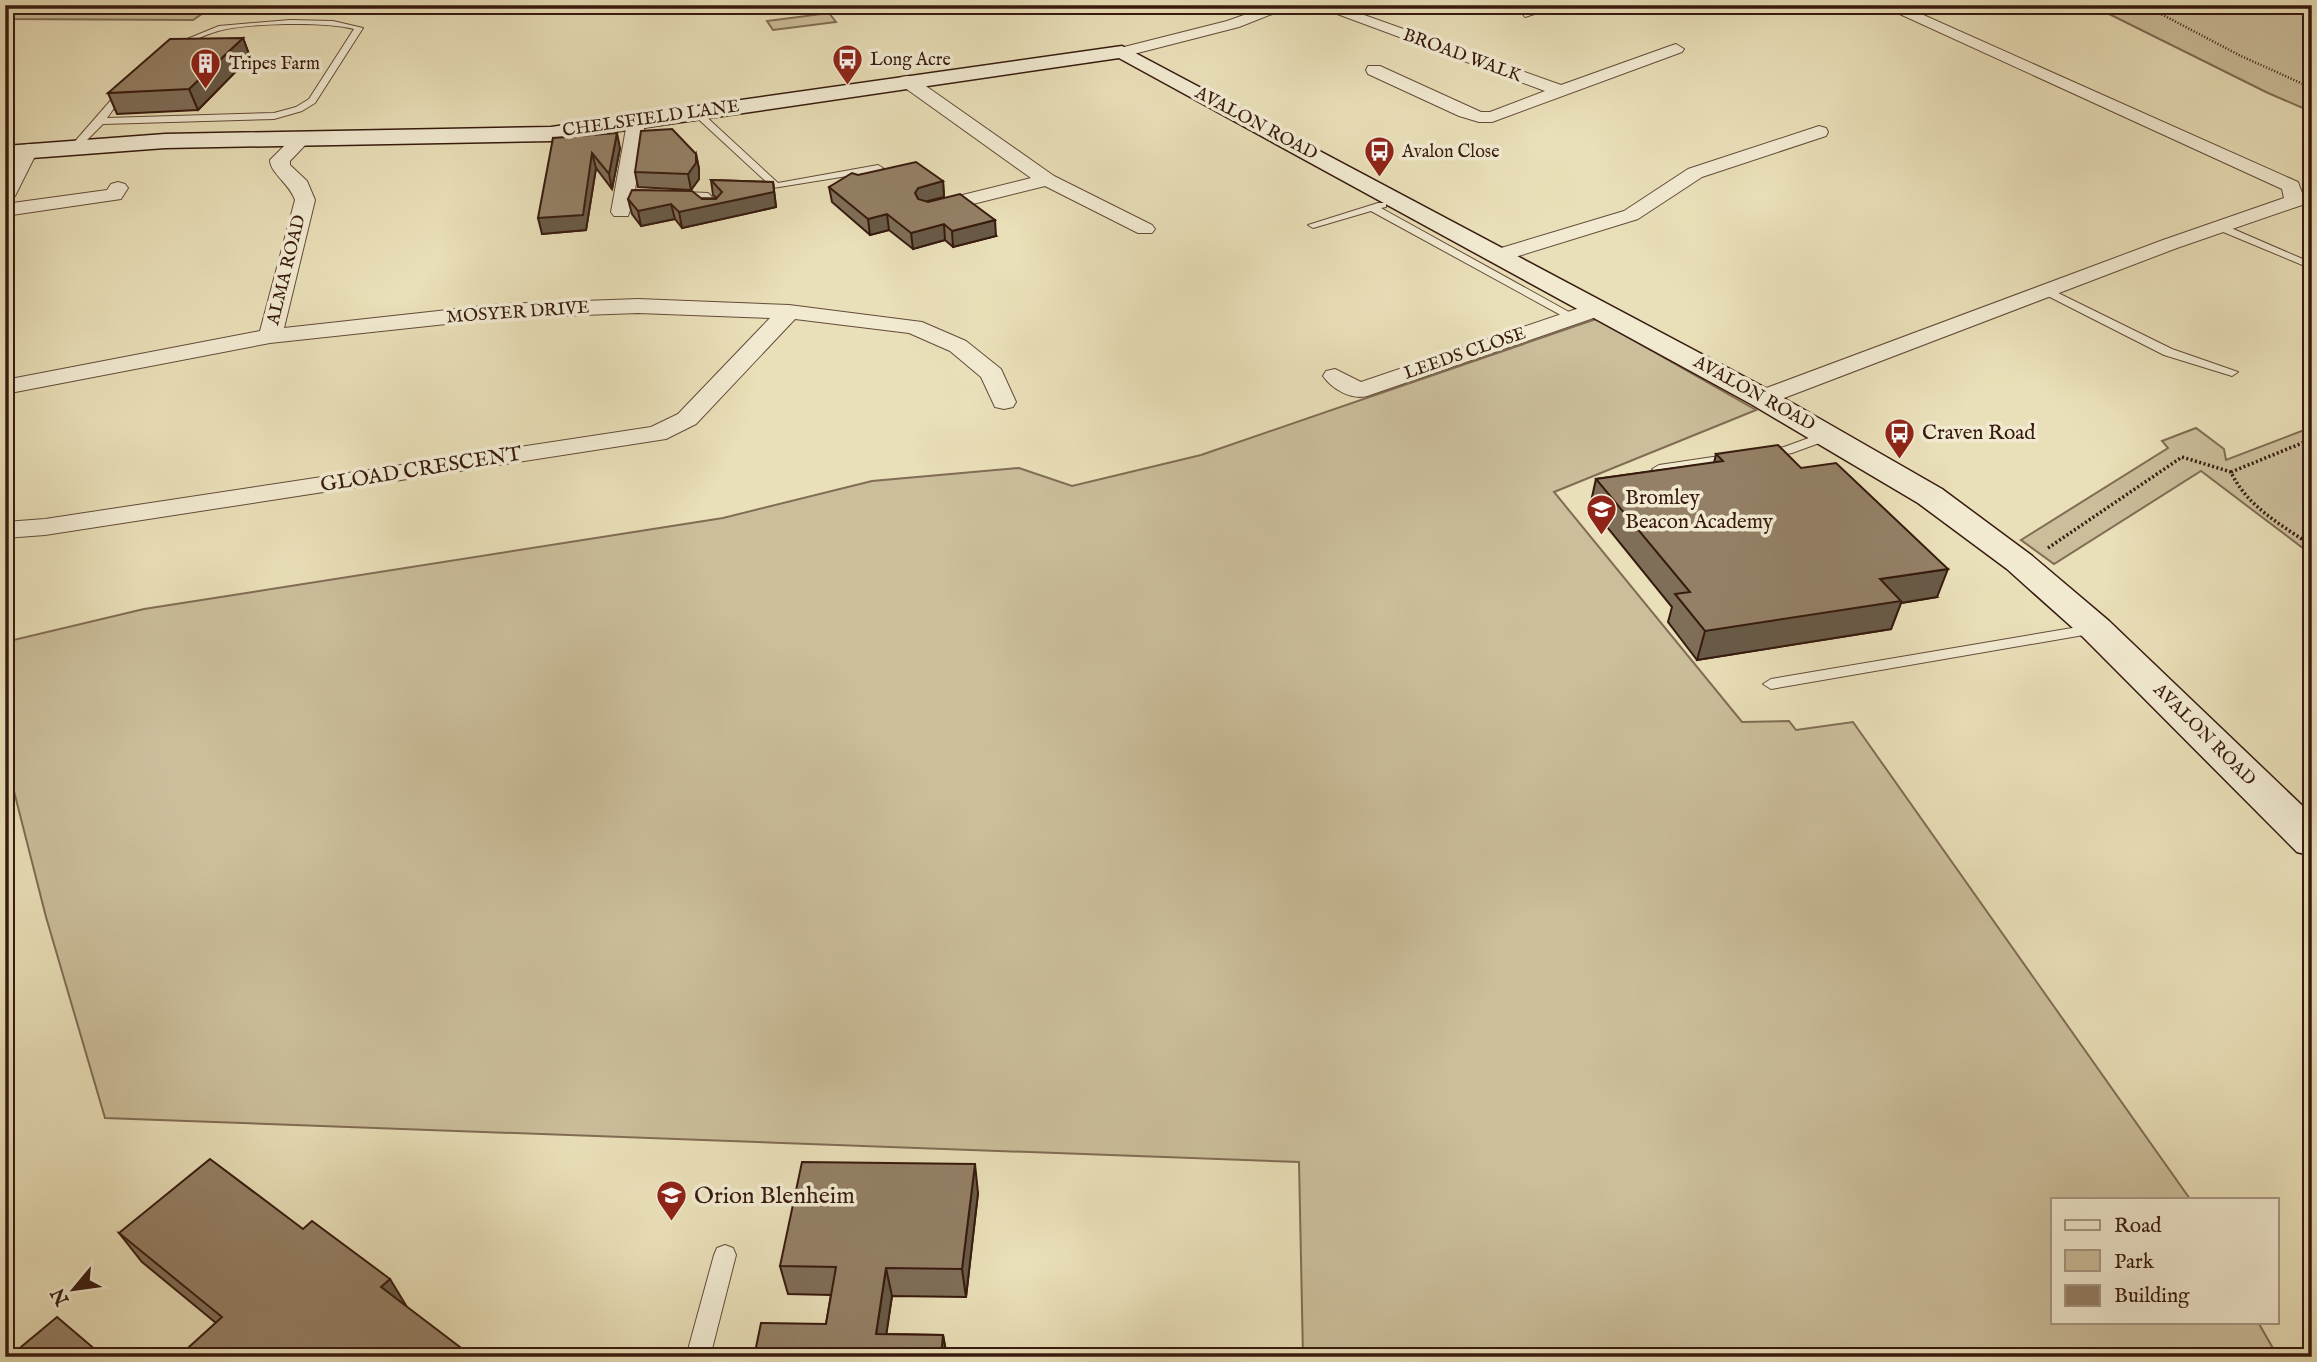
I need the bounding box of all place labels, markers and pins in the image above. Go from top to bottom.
bus stop icon: Long Acre [830,43,864,87]
building icon: Tripes Farm [189,47,223,91]
place label: Long Acre [870,49,951,72]
place label: Tripes Farm [229,53,320,76]
bus stop icon: Avalon Close [1362,135,1396,179]
place label: Avalon Close [1401,141,1499,164]
bus stop icon: Craven Road [1882,416,1916,460]
place label: Craven Road [1922,420,2036,447]
place label: Bromley Beacon Academy [1625,485,1774,536]
school or university icon: Bromley Beacon Academy [1585,493,1619,537]
school or university icon: Orion Blenheim [654,1179,688,1223]
place label: Orion Blenheim [694,1181,855,1212]

